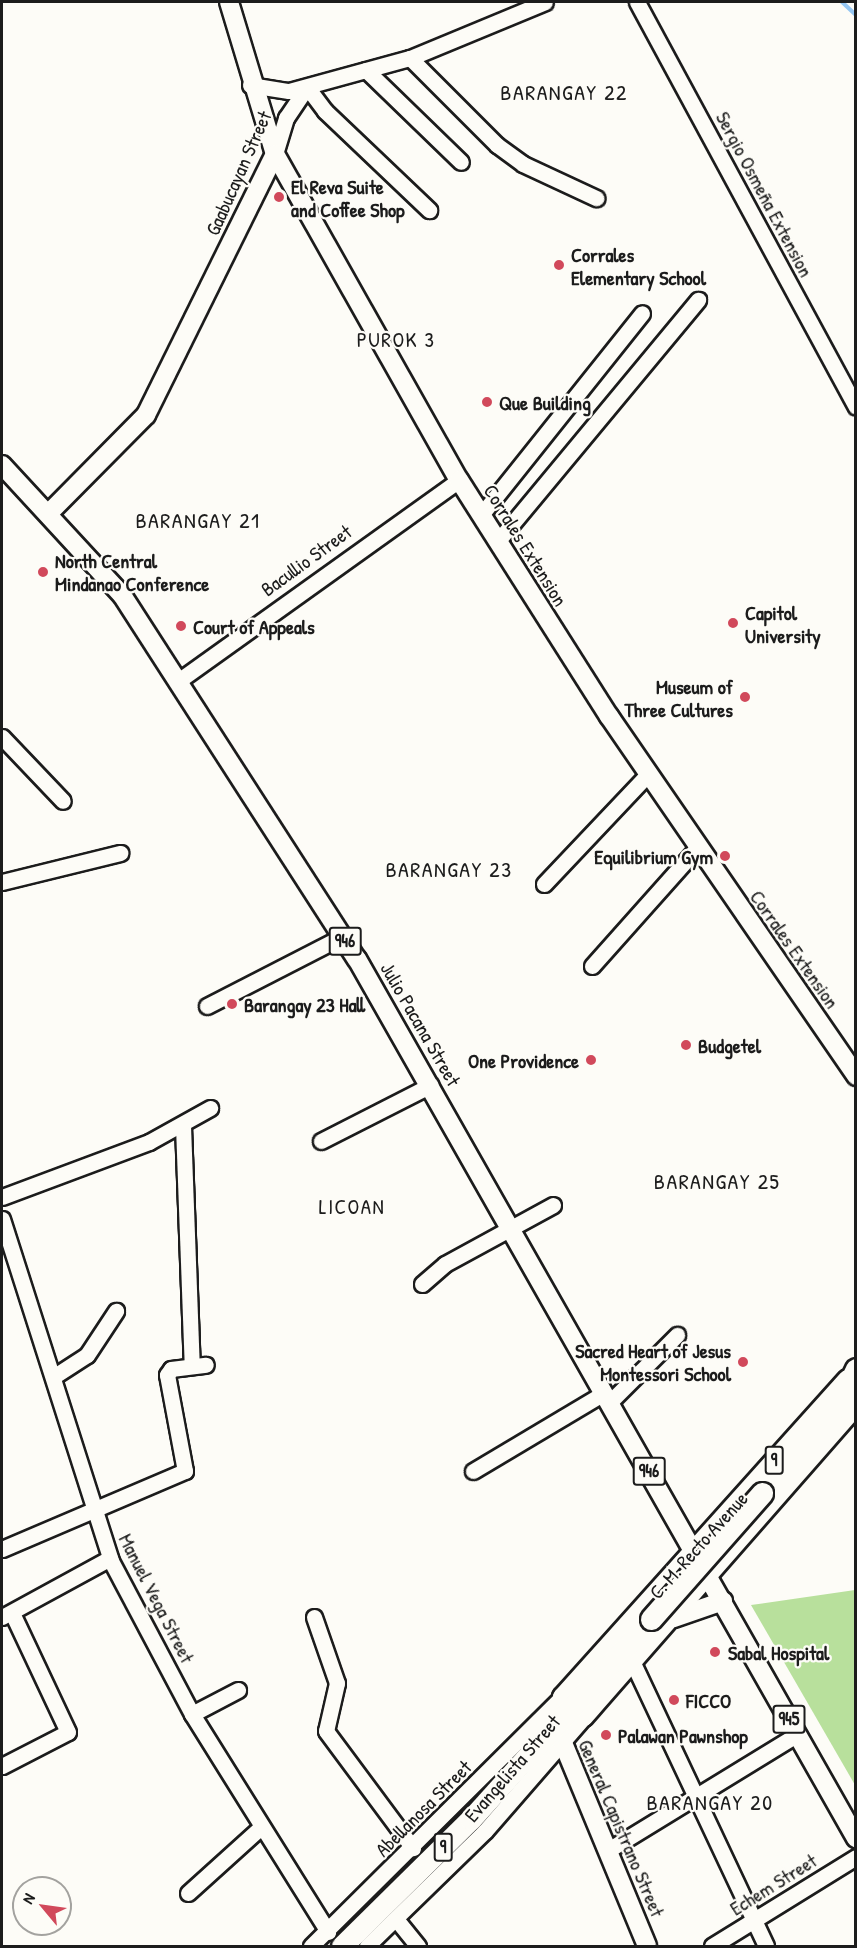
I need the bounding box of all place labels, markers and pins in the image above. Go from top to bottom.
place label: El Reva Suite and Coffee Shop [291,174,405,221]
marker: El Reva Suite and Coffee Shop [272,190,286,204]
place label: Corrales Elementary School [571,242,706,289]
marker: Corrales Elementary School [552,258,566,272]
place label: Que Building [499,390,591,414]
marker: Que Building [480,395,494,409]
place label: North Central Mindanao Conference [55,548,209,595]
marker: North Central Mindanao Conference [36,565,50,579]
place label: Capitol University [745,600,821,647]
place label: Court of Appeals [193,614,315,638]
marker: Capitol University [726,616,740,630]
marker: Court of Appeals [174,619,188,633]
place label: Museum of Three Cultures [625,674,733,721]
marker: Museum of Three Cultures [738,690,752,704]
place label: Equilibrium Gym [594,844,713,868]
marker: Equilibrium Gym [718,849,732,863]
place label: Barangay 23 Hall [244,992,365,1016]
marker: Barangay 23 Hall [225,997,239,1011]
place label: Budgetel [698,1033,761,1057]
marker: Budgetel [679,1038,693,1052]
place label: One Providence [468,1048,579,1072]
marker: One Providence [584,1053,598,1067]
place label: Sacred Heart of Jesus Montessori School [575,1338,731,1385]
marker: Sacred Heart of Jesus Montessori School [736,1355,750,1369]
place label: Sabal Hospital [728,1640,829,1664]
marker: Sabal Hospital [706,1643,724,1661]
place label: FICCO [686,1688,731,1712]
marker: FICCO [667,1693,681,1707]
place label: Palawan Pawnshop [618,1723,748,1747]
marker: Palawan Pawnshop [599,1728,613,1742]

